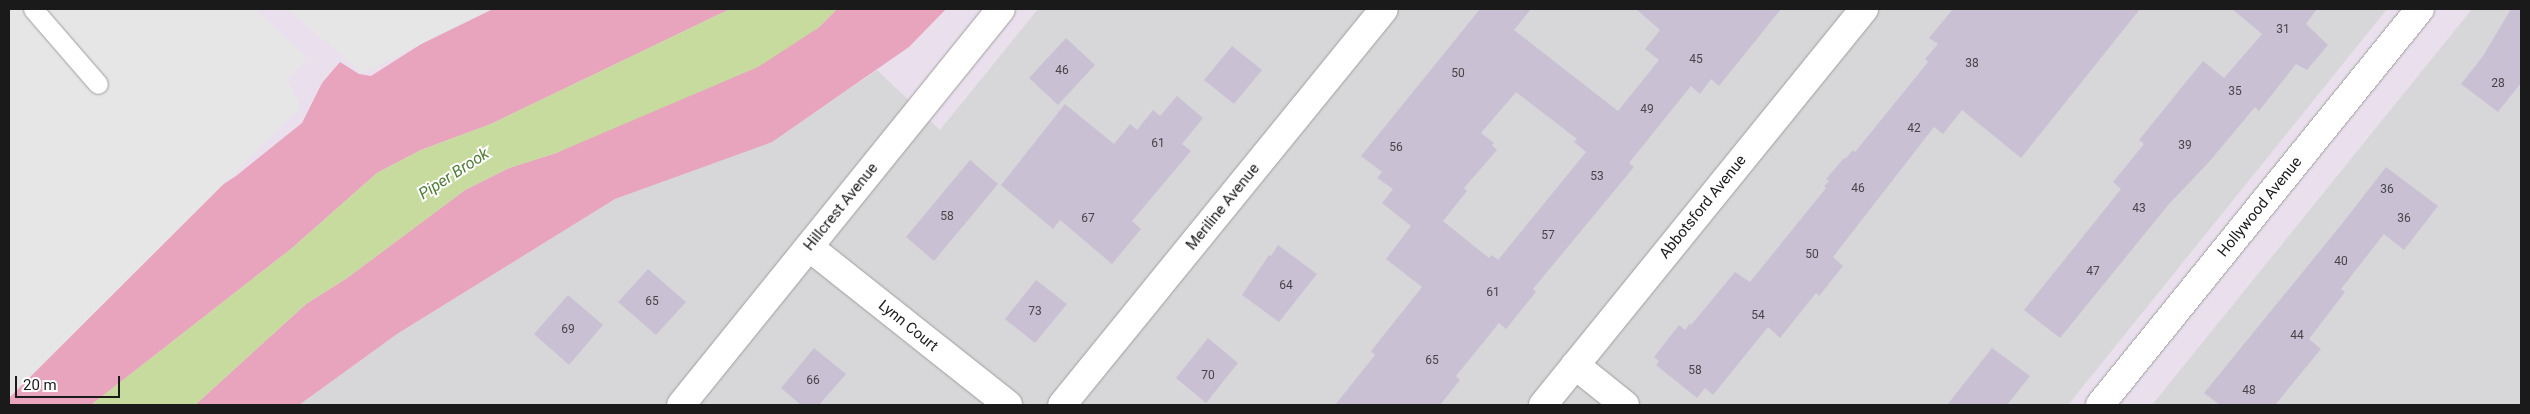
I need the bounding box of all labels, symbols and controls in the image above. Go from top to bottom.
house number: 31 [2276,23,2290,37]
house number: 45 [1689,53,1703,67]
house number: 38 [1965,57,1979,71]
house number: 46 [1055,64,1069,78]
house number: 50 [1451,67,1465,81]
house number: 28 [2491,77,2505,91]
house number: 35 [2228,85,2242,99]
house number: 49 [1640,103,1654,117]
house number: 42 [1907,122,1921,136]
house number: 61 [1151,137,1165,151]
house number: 39 [2178,139,2192,153]
house number: 56 [1389,141,1403,155]
water label: Piper Brook [415,144,493,204]
street label: Abbotsford Avenue [1656,152,1750,262]
street label: Hollywood Avenue [2214,153,2306,261]
street label: Hillcrest Avenue [800,159,882,255]
street label: Meriline Avenue [1183,160,1263,254]
house number: 53 [1590,170,1604,184]
house number: 46 [1851,182,1865,196]
house number: 36 [2380,183,2394,197]
house number: 43 [2132,202,2146,216]
house number: 58 [940,210,954,224]
house number: 67 [1081,212,1095,226]
house number: 36 [2397,212,2411,226]
house number: 57 [1541,229,1555,243]
house number: 50 [1805,248,1819,262]
house number: 40 [2334,255,2348,269]
house number: 47 [2086,265,2100,279]
house number: 64 [1279,279,1293,293]
house number: 61 [1486,286,1500,300]
house number: 65 [645,295,659,309]
street label: Lynn Court [875,297,941,355]
house number: 73 [1028,305,1042,319]
house number: 54 [1751,309,1765,323]
house number: 69 [561,323,575,337]
house number: 44 [2290,329,2304,343]
house number: 65 [1425,354,1439,368]
house number: 58 [1688,364,1702,378]
scale bar [18,366,122,398]
house number: 70 [1201,369,1215,383]
house number: 66 [806,374,820,388]
text: 20 m [23,376,57,394]
house number: 48 [2242,384,2256,398]

